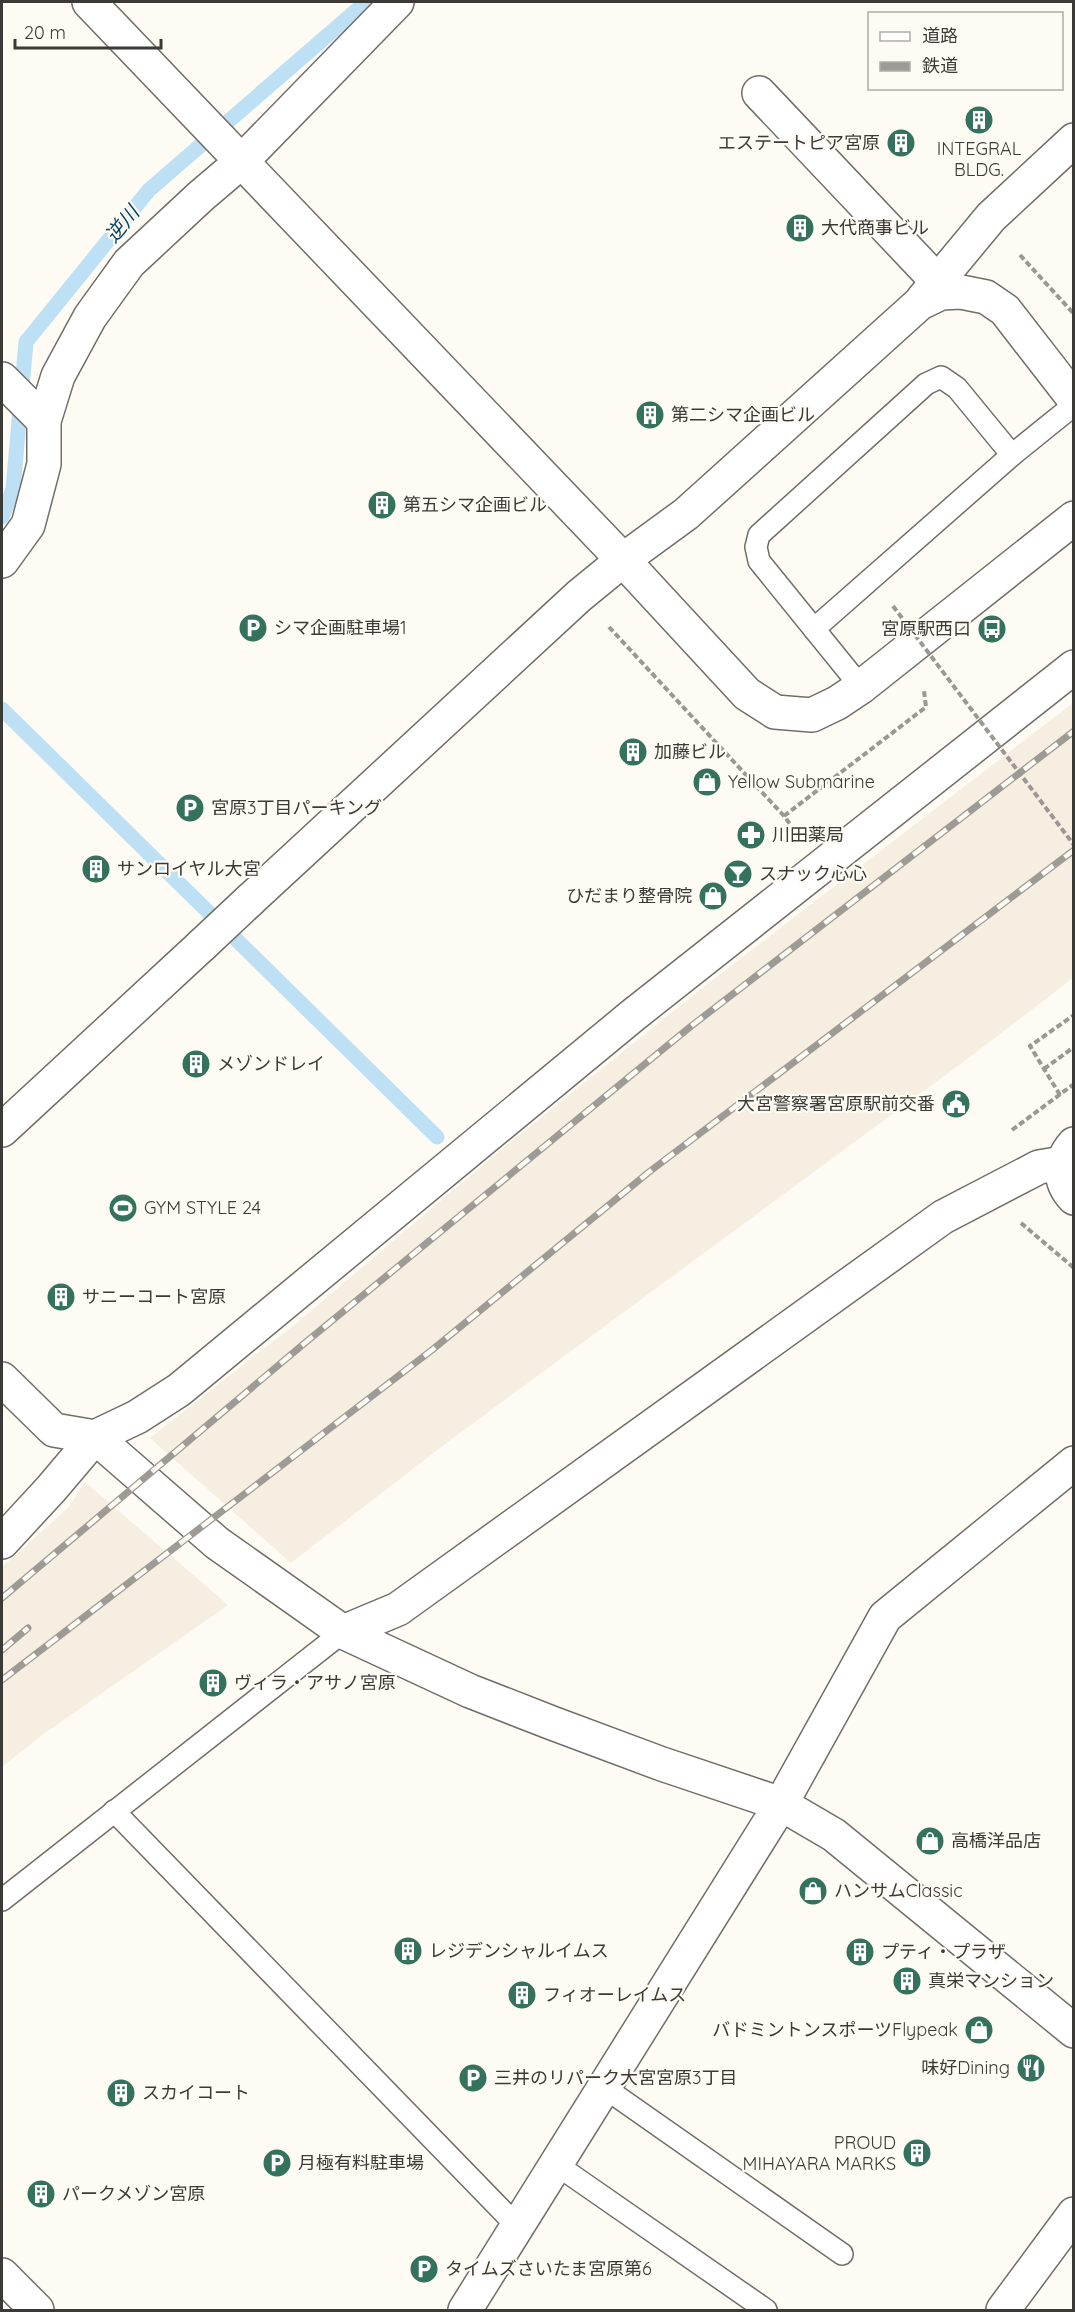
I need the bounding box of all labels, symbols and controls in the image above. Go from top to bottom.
scale bar [15,12,160,50]
legend [868,12,1063,90]
text: 20 m [24,21,66,44]
text: 道路 [922,24,958,47]
text: 鉄道 [922,54,958,77]
building icon: INTEGRAL BLDG. [963,104,995,136]
building icon: エステートピア宮原 [885,127,917,159]
place label: エステートピア宮原 [718,131,880,154]
place label: INTEGRAL BLDG. [937,137,1022,181]
water label: 逆川 [99,199,145,247]
building icon: 大代商事ビル [784,212,816,244]
place label: 大代商事ビル [821,216,929,239]
building icon: 第二シマ企画ビル [634,399,666,431]
place label: 第二シマ企画ビル [671,403,815,426]
building icon: 第五シマ企画ビル [366,489,398,521]
place label: 第五シマ企画ビル [403,493,547,516]
parking icon: シマ企画駐車場1 [237,612,269,644]
bus stop icon: 宮原駅西口 [976,613,1008,645]
place label: シマ企画駐車場1 [274,616,407,639]
place label: 宮原駅西口 [881,617,971,640]
building icon: 加藤ビル [617,736,649,768]
place label: 加藤ビル [654,740,726,763]
shop icon: Yellow Submarine [691,766,723,798]
place label: Yellow Submarine [728,770,875,793]
parking icon: 宮原3丁目パーキング [174,792,206,824]
place label: 宮原3丁目パーキング [211,796,382,819]
pharmacy icon: 川田薬局 [735,819,767,851]
place label: 川田薬局 [772,823,844,846]
building icon: サンロイヤル大宮 [80,853,112,885]
place label: サンロイヤル大宮 [117,857,260,880]
bar icon: スナック心心 [722,858,754,890]
place label: スナック心心 [759,862,867,885]
shop icon: ひだまり整骨院 [697,880,729,912]
place label: ひだまり整骨院 [566,884,692,907]
building icon: メゾンドレイ [180,1048,212,1080]
place label: メゾンドレイ [217,1052,325,1075]
public building icon: 大宮警察署宮原駅前交番 [940,1088,972,1120]
place label: 大宮警察署宮原駅前交番 [737,1092,935,1115]
sports icon: GYM STYLE 24 [107,1192,139,1224]
place label: GYM STYLE 24 [144,1196,261,1219]
building icon: サニーコート宮原 [45,1281,77,1313]
place label: サニーコート宮原 [82,1285,226,1308]
building icon: ヴィラ・アサノ宮原 [197,1667,229,1699]
place label: ヴィラ・アサノ宮原 [234,1671,396,1694]
shop icon: 高橋洋品店 [914,1825,946,1857]
place label: 高橋洋品店 [951,1829,1041,1852]
shop icon: ハンサムClassic [797,1875,829,1907]
place label: ハンサムClassic [834,1879,963,1902]
building icon: レジデンシャルイムス [392,1935,424,1967]
building icon: プティ・プラザ [844,1936,876,1968]
place label: レジデンシャルイムス [429,1939,609,1962]
place label: プティ・プラザ [881,1940,1006,1963]
building icon: 真栄マンション [891,1965,923,1997]
place label: 真栄マンション [928,1969,1054,1992]
building icon: フィオーレイムス [506,1979,538,2011]
place label: フィオーレイムス [543,1983,686,2006]
shop icon: バドミントンスポーツFlypeak [963,2014,995,2046]
place label: バドミントンスポーツFlypeak [712,2018,958,2041]
restaurant icon: 味好Dining [1015,2052,1047,2084]
place label: 味好Dining [921,2056,1010,2079]
parking icon: 三井のリパーク大宮宮原3丁目 [457,2062,489,2094]
place label: 三井のリパーク大宮宮原3丁目 [494,2066,737,2089]
building icon: スカイコート [105,2077,137,2109]
place label: スカイコート [142,2081,250,2104]
place label: PROUD MIHAYARA MARKS [743,2131,896,2175]
building icon: PROUD MIHAYARA MARKS [901,2137,933,2169]
parking icon: 月極有料駐車場 [261,2147,293,2179]
place label: 月極有料駐車場 [298,2151,424,2174]
building icon: パークメゾン宮原 [25,2178,57,2210]
place label: パークメゾン宮原 [62,2182,205,2205]
parking icon: タイムズさいたま宮原第6 [408,2253,440,2285]
place label: タイムズさいたま宮原第6 [445,2257,652,2280]

